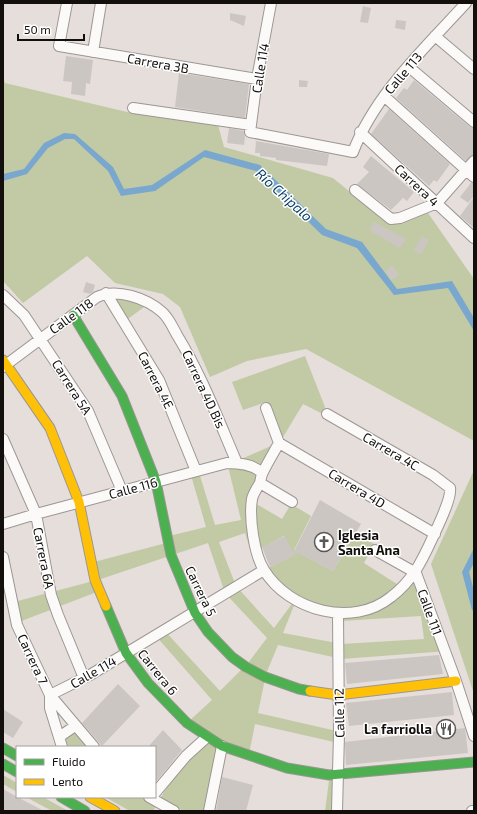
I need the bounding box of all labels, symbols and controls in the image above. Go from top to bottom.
scale bar [18,16,84,42]
text: 50 m [24,22,51,36]
street label: Calle 114 [248,42,272,94]
street label: Calle 113 [381,49,425,97]
street label: Carrera 3B [126,50,190,76]
street label: Carrera 4 [391,160,443,210]
water label: Río Chipalo [252,165,316,225]
street label: Calle 118 [46,295,96,337]
street label: Carrera 4D Bis [179,347,229,431]
street label: Carrera 4E [135,349,177,411]
street label: Carrera 5A [49,356,95,418]
street label: Carrera 4C [360,428,422,474]
street label: Carrera 4D [326,465,388,511]
street label: Calle 116 [107,474,159,502]
street label: Carrera 6A [30,526,58,590]
place label: Iglesia Santa Ana [338,527,400,558]
church icon: Iglesia Santa Ana [313,531,335,553]
street label: Carrera 5 [182,563,220,619]
street label: Calle 111 [414,587,446,637]
street label: Carrera 7 [14,631,52,687]
street label: Carrera 6 [135,646,181,698]
street label: Calle 114 [67,652,119,692]
street label: Calle 112 [331,688,347,738]
restaurant icon: La farriolla [435,718,457,740]
place label: La farriolla [364,721,432,737]
legend [16,746,156,798]
text: Fluido [52,754,86,768]
text: Lento [52,774,83,788]

